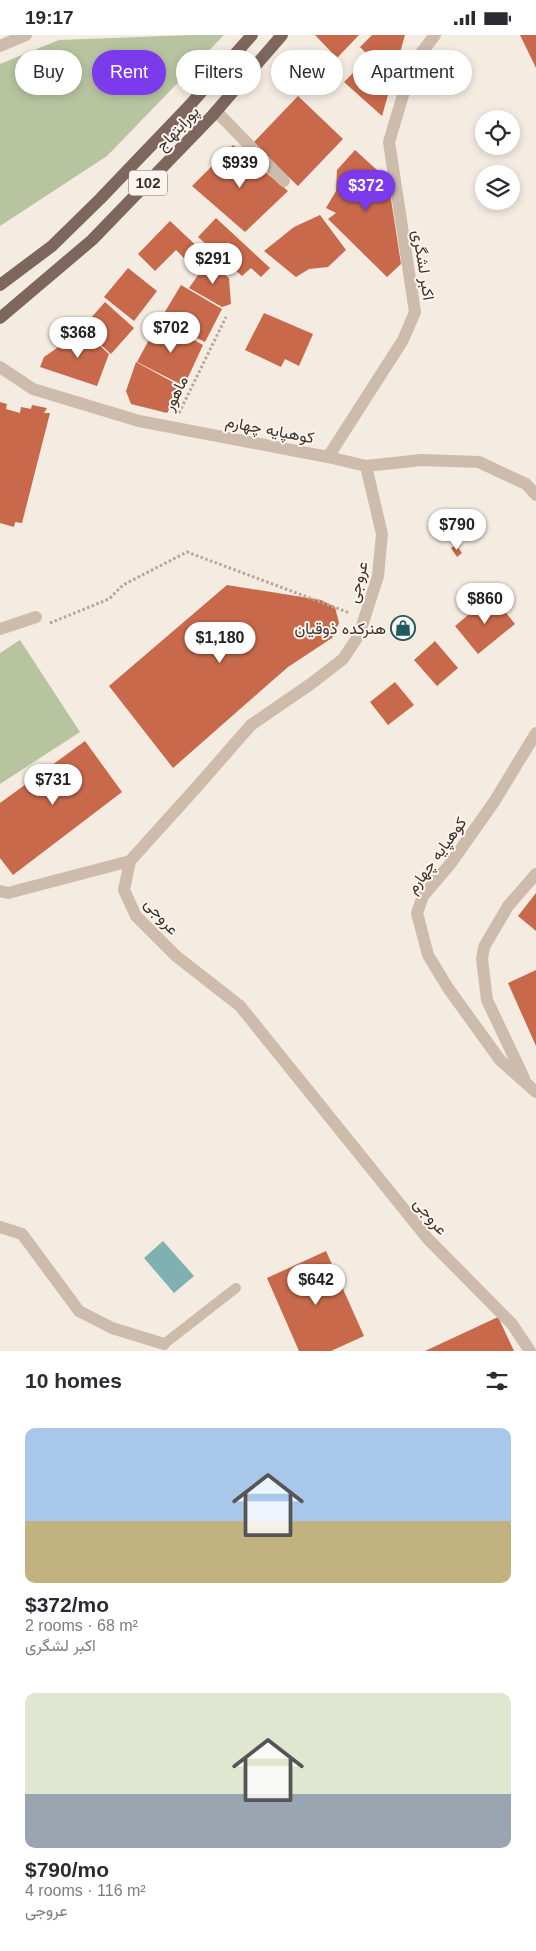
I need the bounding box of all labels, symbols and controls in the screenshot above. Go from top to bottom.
text: 19:17 [25,7,74,28]
chip: Buy [15,50,82,95]
chip: Rent [92,50,166,95]
chip: Filters [176,50,261,95]
chip: New [271,50,343,95]
chip: Apartment [353,50,472,95]
street label: پورابتهاج [153,103,204,156]
map controls [475,110,520,210]
button: locate [475,110,520,155]
pin: $939 [210,147,270,189]
text: $939 [222,154,258,171]
button: layers [475,165,520,210]
pin: $372 [336,169,396,212]
road number: 102 [129,171,167,195]
text: $372 [348,177,384,194]
street label: اکبر لشگری [408,229,437,302]
pin: $291 [183,243,243,285]
text: $291 [195,250,231,267]
pin: $702 [141,311,201,354]
pin: $368 [48,317,108,359]
text: $702 [153,319,189,336]
text: $368 [60,324,96,341]
street label: ماهور [159,373,193,415]
street label: کوهپایه چهارم [224,413,316,449]
pin: $790 [427,509,487,551]
text: $790 [439,516,475,533]
street label: عروجی [344,559,373,605]
pin: $860 [455,583,515,625]
text: $860 [467,590,503,607]
shop icon: هنرکده ذوقیان [390,615,416,641]
place label: هنرکده ذوقیان [294,620,386,639]
pin: $1,180 [179,621,261,664]
text: $1,180 [196,629,244,646]
pin: $731 [23,763,83,806]
text: $731 [35,771,71,788]
street label: کوهپایه چهارم [403,814,472,898]
street label: عروجی [140,895,182,939]
street label: عروجی [409,1195,451,1239]
pin: $642 [286,1263,346,1306]
text: $642 [298,1271,334,1288]
icon: filters [483,1367,511,1395]
text: 10 homes [25,1369,122,1392]
icon: home [223,1460,313,1550]
text: $372/mo [25,1593,109,1616]
text: 2 rooms · 68 m² [25,1617,138,1634]
text: اکبر لشگری [25,1637,96,1654]
icon: home [223,1725,313,1815]
text: $790/mo [25,1858,109,1881]
text: 4 rooms · 116 m² [25,1882,146,1899]
text: عروجی [25,1902,68,1919]

